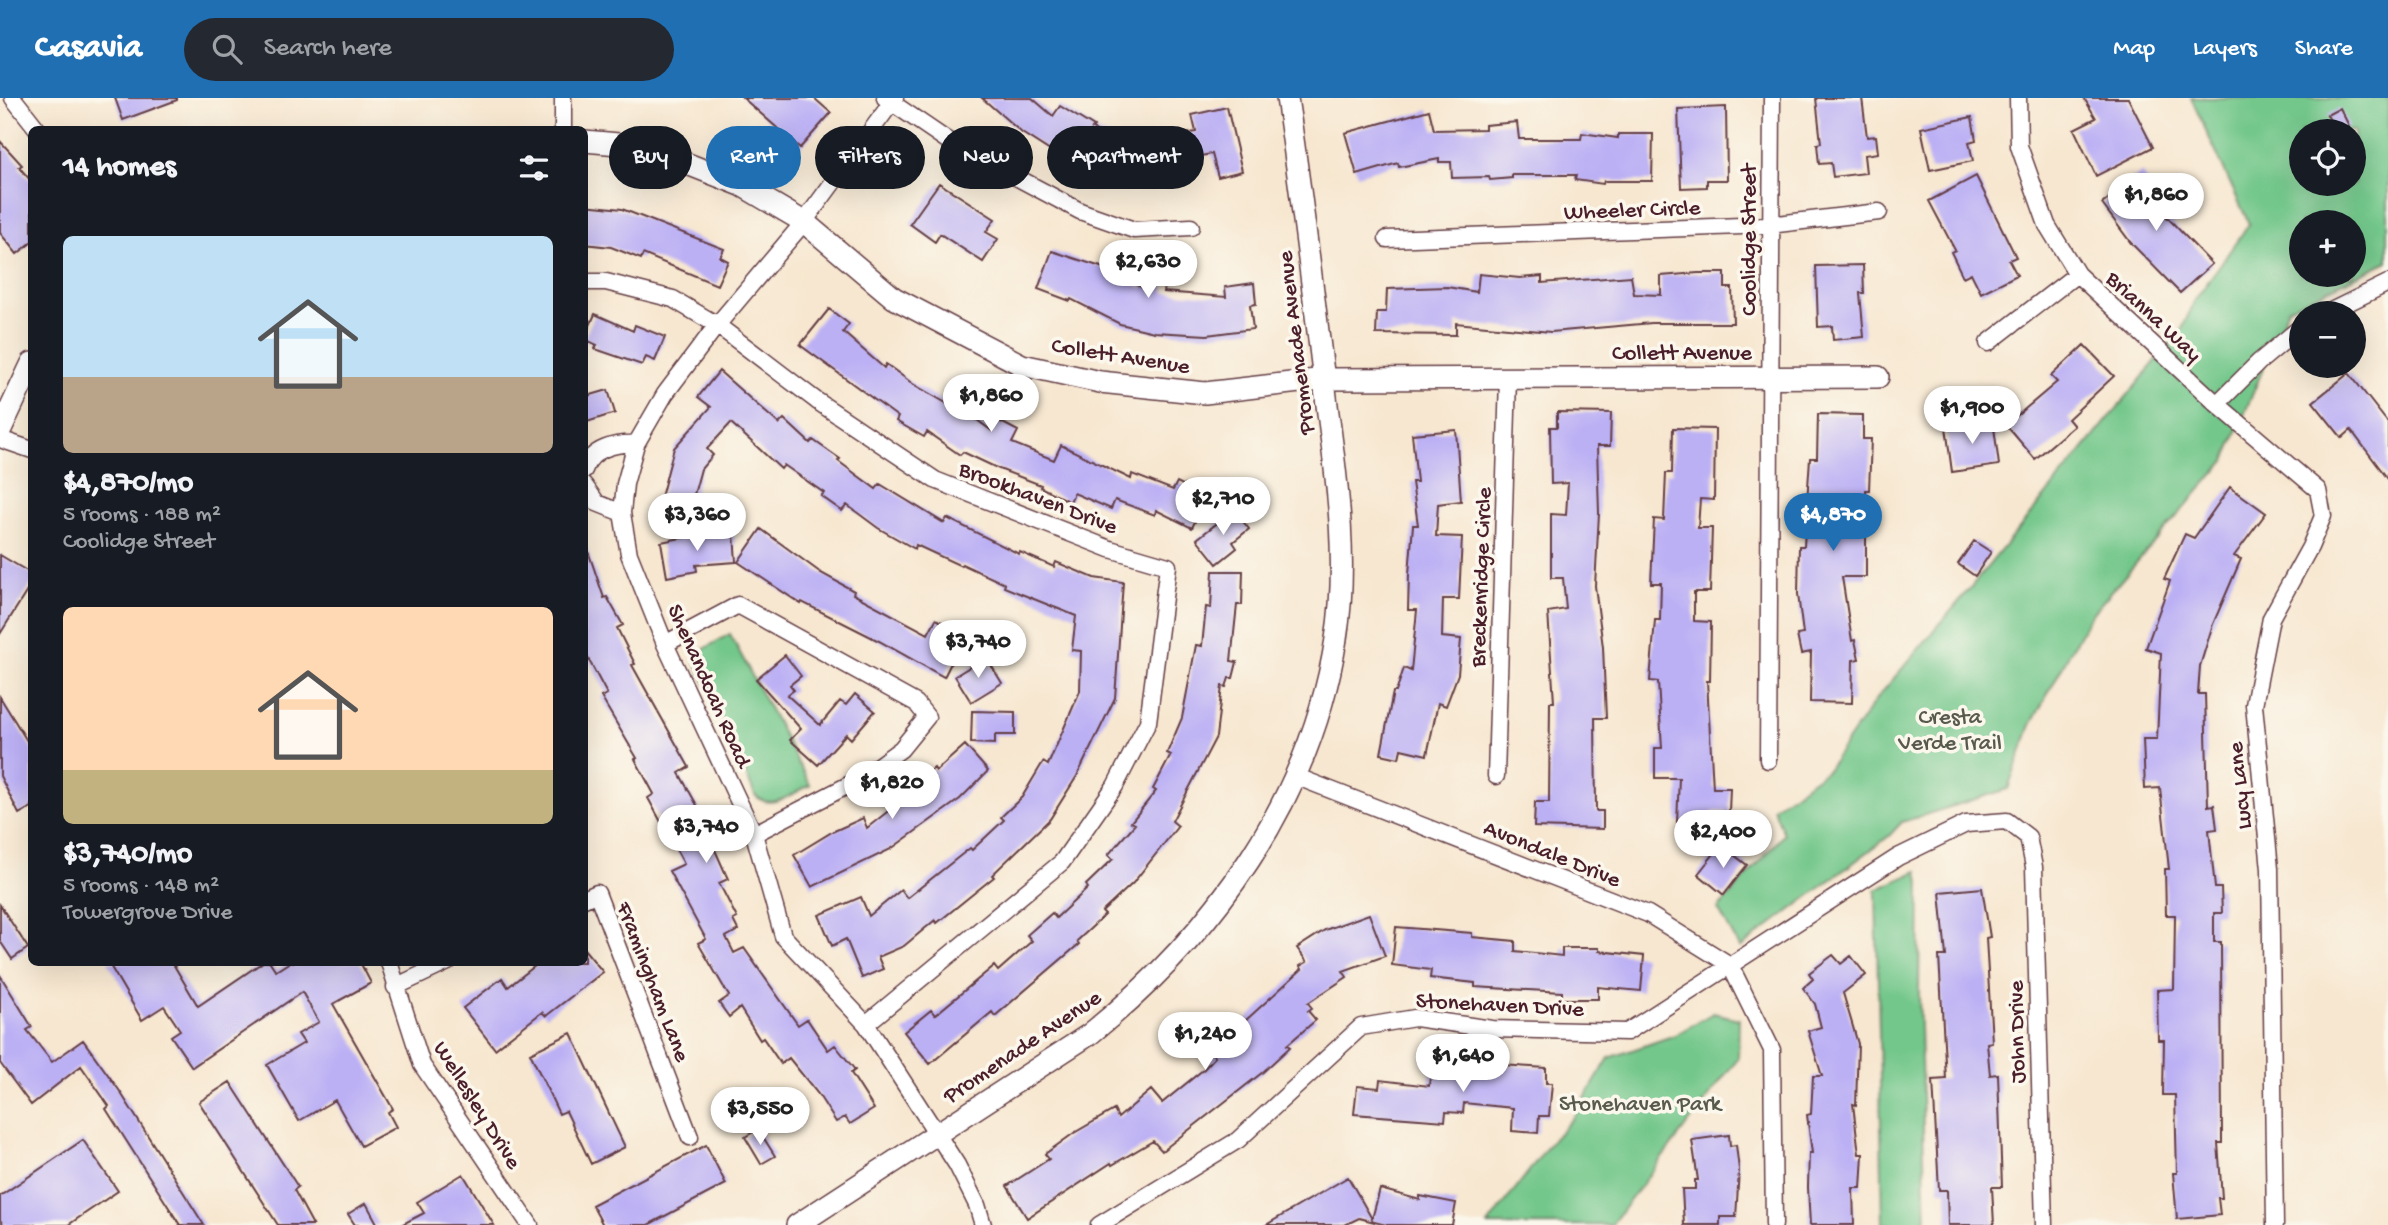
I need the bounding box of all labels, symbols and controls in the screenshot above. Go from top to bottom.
search box [184,18,674,81]
text: Casavia [35,30,142,68]
icon: search [208,30,246,68]
text: Search here [264,34,392,65]
text: Map [2113,35,2155,64]
text: Layers [2193,35,2257,64]
text: Share [2295,35,2353,64]
map controls [2289,119,2366,378]
button: locate [2289,119,2366,196]
chip: Buy [609,126,692,189]
chip: Rent [706,126,801,189]
chip: Filters [815,126,925,189]
chip: New [939,126,1033,189]
chip: Apartment [1047,126,1204,189]
icon: filters [515,149,553,187]
text: 14 homes [63,151,176,186]
street label: Coolidge Street [1737,163,1764,316]
pin: $1,860 [2099,174,2213,233]
text: $1,860 [2124,182,2188,209]
street label: Wheeler Circle [1563,196,1702,227]
button: + [2289,210,2366,287]
pin: $2,630 [1091,240,1205,300]
street label: Promenade Avenue [1273,248,1322,437]
text: $2,630 [1115,249,1181,276]
street label: Brianna Way [2098,266,2206,369]
icon: home [245,281,371,407]
button: − [2289,301,2366,378]
street label: Collett Avenue [1049,333,1193,382]
street label: Collett Avenue [1612,341,1753,368]
pin: $1,860 [934,374,1048,434]
text: $1,860 [959,383,1023,410]
pin: $1,900 [1915,386,2029,446]
text: $1,900 [1940,395,2004,422]
street label: Brookhaven Drive [954,456,1122,542]
text: $4,870/mo [63,467,193,502]
pin: $2,710 [1166,478,1280,537]
text: $2,710 [1191,486,1255,513]
street label: Breckenridge Circle [1466,486,1499,669]
pin: $3,360 [640,494,754,553]
pin: $4,870 [1776,494,1890,553]
text: 5 rooms · 188 m² [63,502,221,529]
text: $3,360 [664,502,730,529]
text: $4,870 [1800,502,1866,529]
text: Coolidge Street [63,529,215,556]
street label: Shenandoah Road [660,601,756,774]
pin: $3,740 [921,620,1035,680]
text: $3,740 [945,629,1011,656]
icon: home [245,652,371,778]
park label: Cresta Verde Trail [1897,705,2002,758]
street label: Lucy Lane [2223,739,2259,831]
pin: $1,820 [835,762,949,821]
text: $1,820 [860,770,924,797]
pin: $3,740 [649,806,763,865]
pin: $2,400 [1666,810,1780,870]
text: $3,740 [673,814,739,841]
street label: Avondale Drive [1479,816,1625,895]
text: $2,400 [1690,819,1756,846]
text: $3,740/mo [63,838,192,873]
text: 5 rooms · 148 m² [63,873,219,900]
street label: Framingham Lane [609,898,695,1067]
text: Towergrove Drive [63,900,232,927]
street label: John Drive [2004,979,2033,1084]
street label: Promenade Avenue [938,984,1108,1111]
street label: Stonehaven Drive [1415,989,1586,1024]
pin: $1,240 [1148,1012,1262,1072]
text: $1,240 [1174,1021,1236,1048]
pin: $1,640 [1406,1034,1520,1094]
street label: Wellesley Drive [426,1037,527,1176]
text: $1,640 [1432,1043,1494,1070]
pin: $3,550 [703,1088,817,1147]
park label: Stonehaven Park [1559,1092,1724,1119]
text: $3,550 [727,1096,793,1123]

